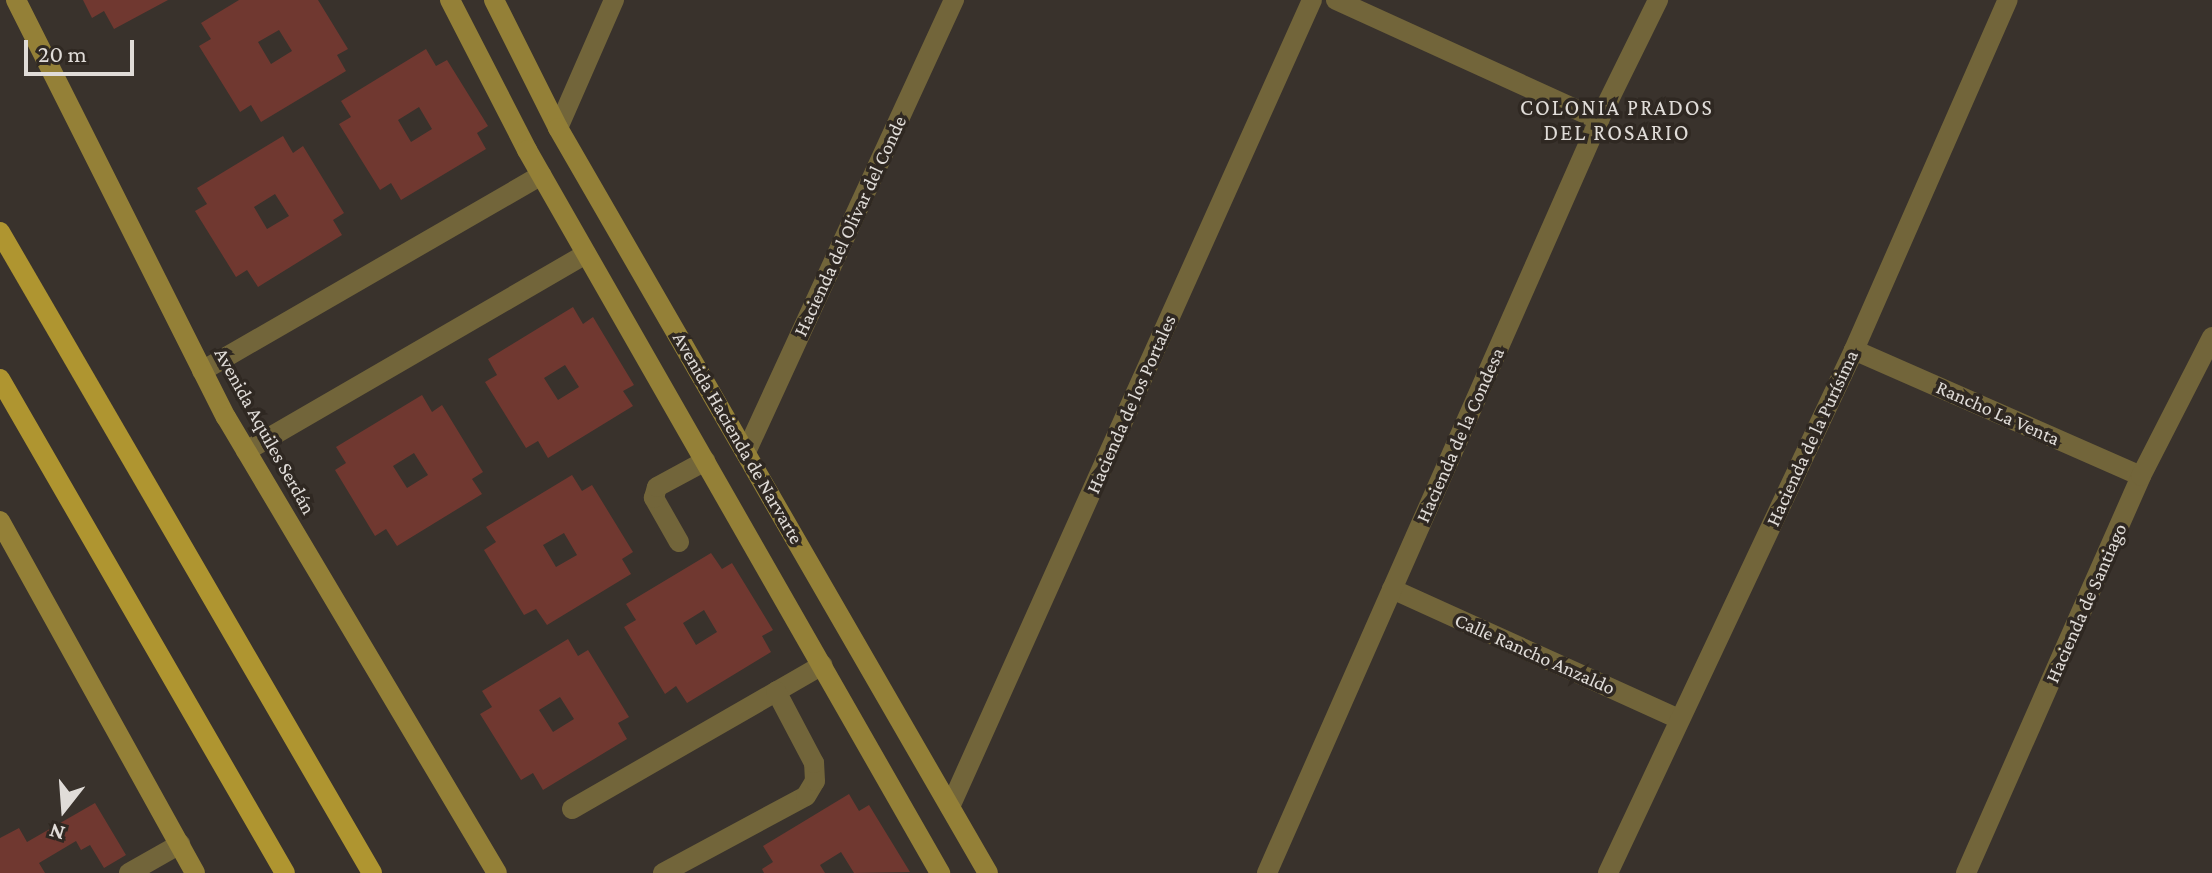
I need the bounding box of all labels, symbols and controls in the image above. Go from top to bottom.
scale bar [28,24,138,74]
text: 20 m [38,40,87,67]
district label: COLONIA PRADOS DEL ROSARIO [1520,94,1714,146]
street label: Hacienda del Olivar del Conde [788,112,912,340]
street label: Hacienda de los Portales [1081,311,1181,497]
street label: Avenida Hacienda de Narvarte [667,328,809,548]
street label: Avenida Aquiles Serdán [209,344,321,518]
street label: Hacienda de la Condesa [1411,344,1509,526]
street label: Hacienda de la Purísima [1761,346,1863,530]
street label: Rancho La Venta [1933,375,2063,451]
street label: Hacienda de Santiago [2040,520,2132,686]
street label: Calle Rancho Anzaldo [1451,608,1619,700]
north arrow [24,769,104,849]
text: N [46,818,68,847]

